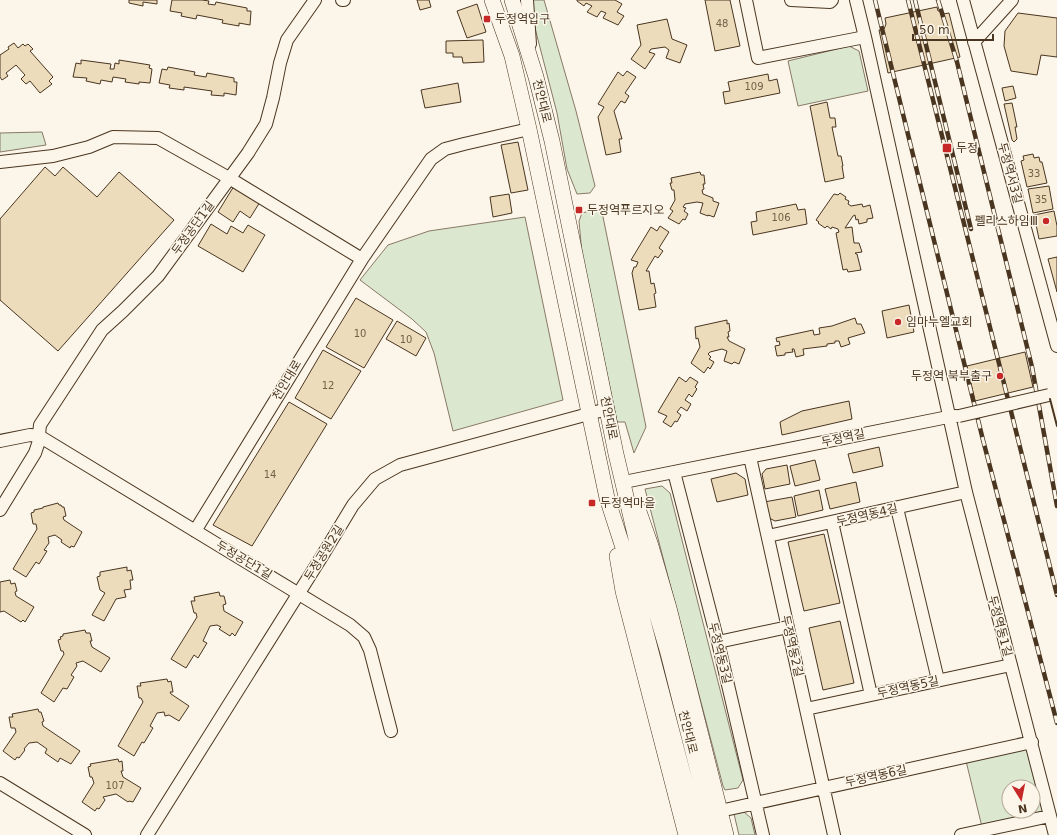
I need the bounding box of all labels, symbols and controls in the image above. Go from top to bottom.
place label: 두정역입구 [495,12,550,26]
marker: 두정역입구 [482,14,492,24]
scale bar [913,16,993,42]
house number: 48 [716,18,728,29]
text: 50 m [919,23,950,37]
street label: 천안대로 [530,78,554,124]
house number: 109 [744,81,764,92]
place label: 두정 [956,141,978,155]
street label: 두정역서3길 [995,141,1025,205]
marker: 두정 [941,142,953,154]
house number: 33 [1028,168,1040,179]
house number: 35 [1035,194,1047,205]
street label: 두정공단1길 [169,198,217,258]
place label: 두정역푸르지오 [587,203,664,217]
marker: 두정역푸르지오 [574,205,584,215]
house number: 106 [771,212,791,223]
place label: 펠리스하임Ⅲ [975,214,1038,228]
marker: 펠리스하임Ⅲ [1041,216,1051,226]
place label: 임마누엘교회 [906,315,972,329]
marker: 임마누엘교회 [893,317,903,327]
house number: 10 [354,328,366,339]
house number: 10 [400,334,412,345]
street label: 천안대로 [270,357,304,403]
place label: 두정역 북부출구 [911,369,992,383]
marker: 두정역 북부출구 [995,371,1005,381]
house number: 12 [322,380,334,391]
street label: 천안대로 [598,395,620,441]
street label: 두정역길 [820,427,866,449]
house number: 14 [264,469,276,480]
place label: 두정역마을 [600,496,655,510]
marker: 두정역마을 [587,498,597,508]
street label: 두정역동4길 [835,501,899,529]
street label: 두정공원2길 [301,523,347,583]
street label: 두정공단1길 [213,538,275,582]
street label: 두정역동1길 [985,594,1015,658]
street label: 두정역동2길 [778,614,806,678]
street label: 두정역동3길 [706,621,734,685]
street label: 두정역동5길 [876,674,940,700]
street label: 천안대로 [676,709,700,755]
street label: 두정역동6길 [844,763,908,789]
north arrow [1001,779,1041,819]
house number: 107 [105,780,125,791]
text: N [1017,801,1028,816]

